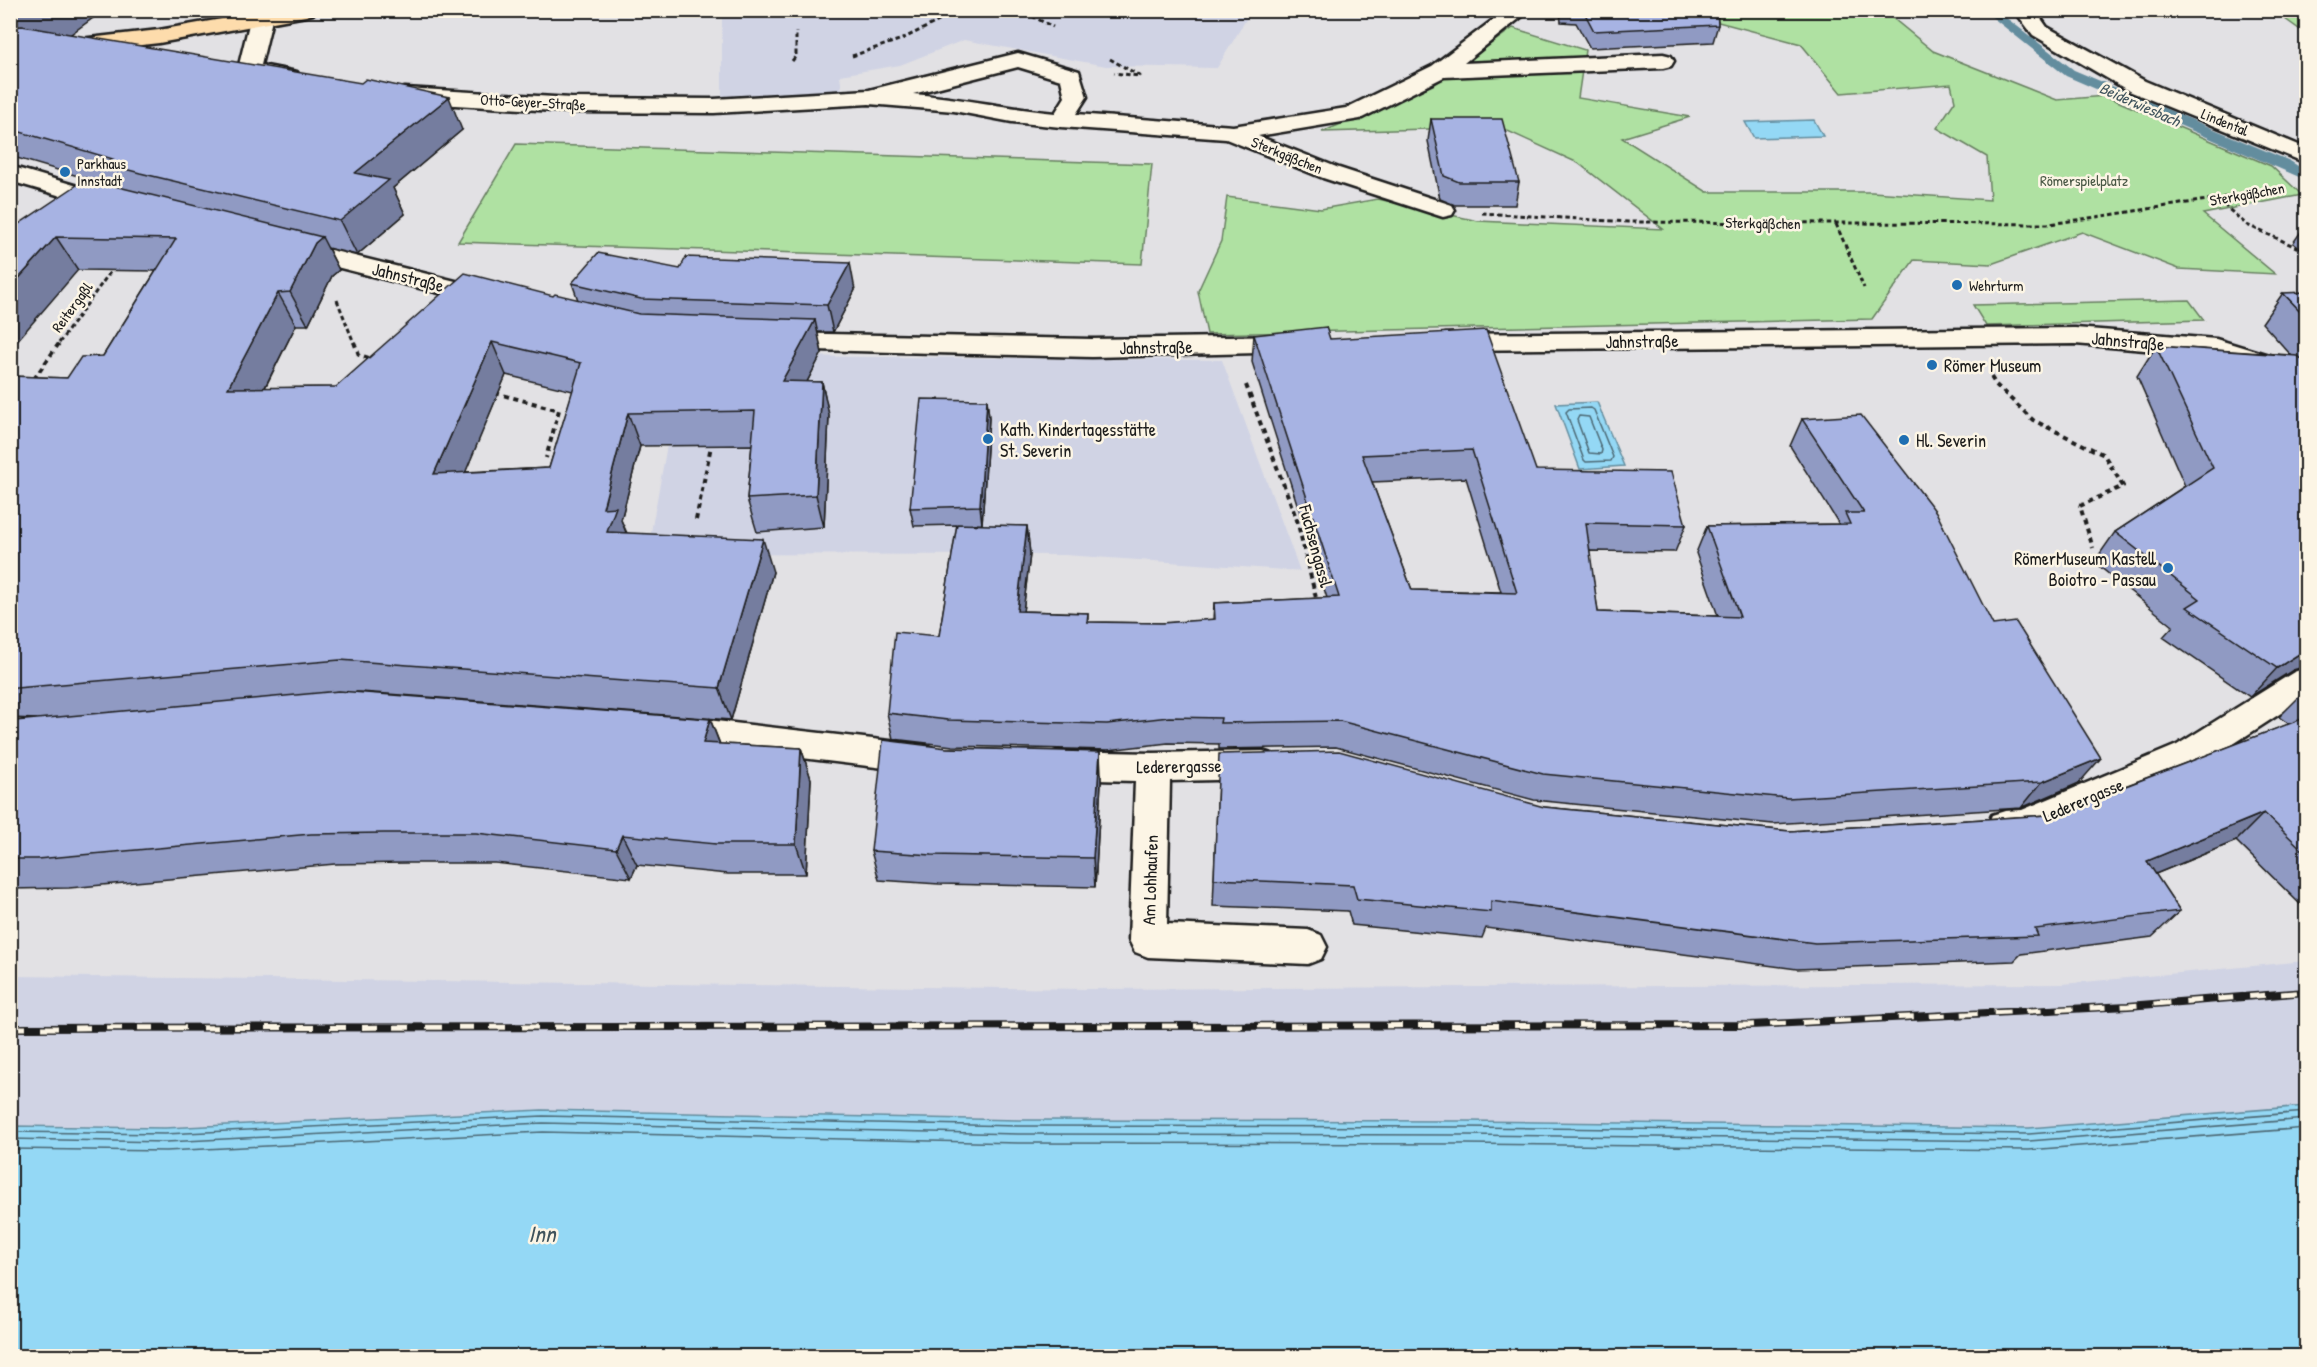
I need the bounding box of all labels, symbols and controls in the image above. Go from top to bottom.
water label: Beiderwiesbach [2096,76,2185,132]
street label: Otto-Geyer-Straße [480,89,586,115]
street label: Lindental [2198,103,2252,141]
street label: Sterkgäßchen [1248,131,1326,179]
place label: Parkhaus Innstadt [77,153,126,191]
marker: Parkhaus Innstadt [58,165,72,179]
park label: Römerspielplatz [2040,170,2129,191]
street label: Sterkgäßchen [2208,177,2286,211]
street label: Sterkgäßchen [1725,212,1801,234]
street label: Jahnstraße [369,256,447,298]
place label: Wehrturm [1969,275,2023,296]
street label: Reitergaßl [47,278,97,336]
marker: Wehrturm [1950,278,1964,292]
street label: Jahnstraße [2090,325,2166,357]
street label: Jahnstraße [1605,328,1679,354]
street label: Jahnstraße [1119,334,1193,360]
place label: Römer Museum [1944,353,2041,378]
marker: Römer Museum [1925,358,1939,372]
place label: Kath. Kindertagesstätte St. Severin [1000,417,1156,463]
place label: Hl. Severin [1916,428,1986,453]
marker: Kath. Kindertagesstätte St. Severin [981,432,995,446]
marker: Hl. Severin [1897,433,1911,447]
street label: Fuchsengassl [1293,501,1339,590]
place label: RömerMuseum Kastell Boiotro - Passau [2014,546,2156,592]
marker: RömerMuseum Kastell Boiotro - Passau [2161,561,2175,575]
street label: Lederergasse [1136,753,1222,779]
street label: Lederergasse [2039,772,2127,828]
street label: Am Lohhaufen [1136,834,1164,926]
water label: Inn [528,1217,558,1249]

